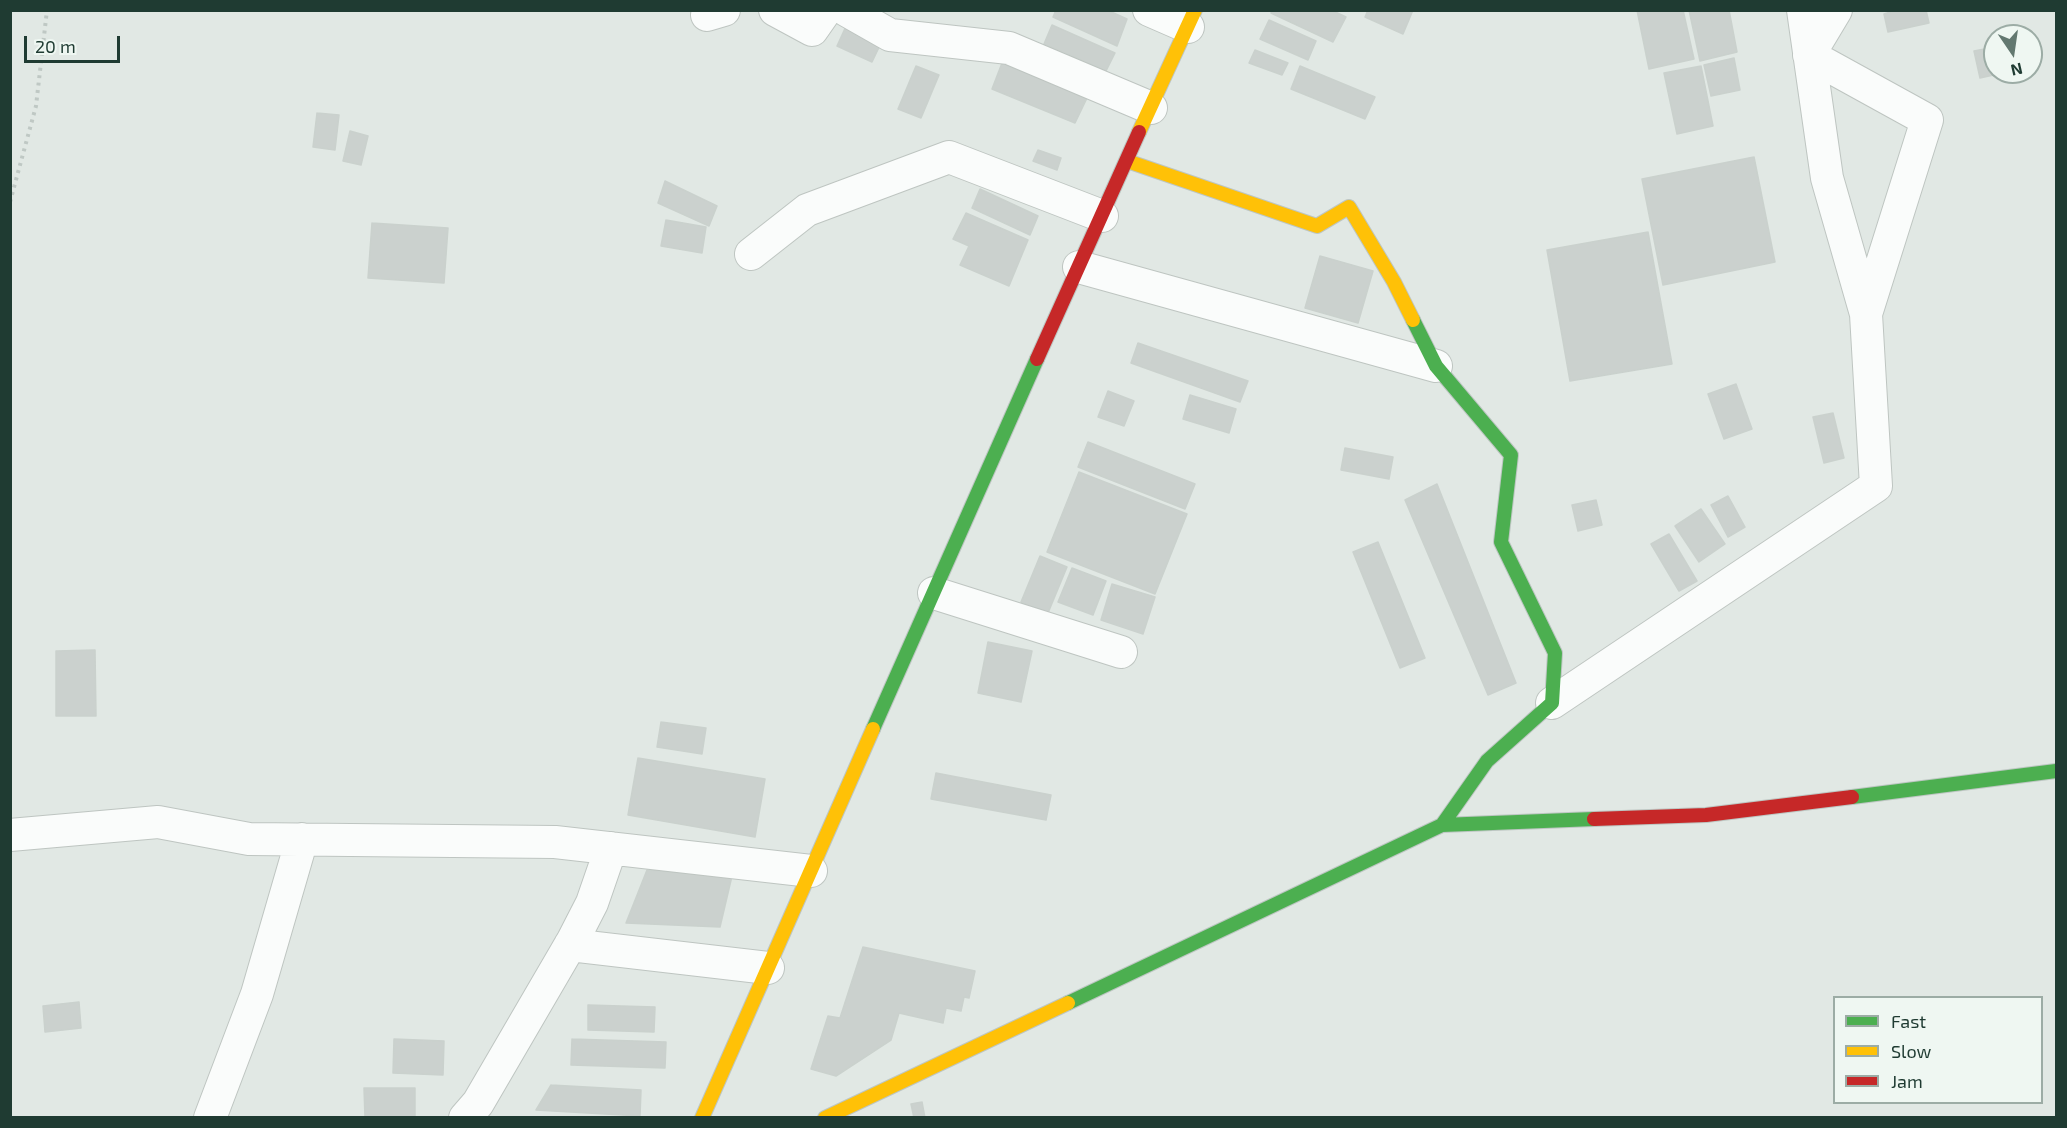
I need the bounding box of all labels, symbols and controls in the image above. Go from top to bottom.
scale bar [27,24,123,62]
north arrow [1983,24,2043,84]
text: 20 m [35,35,76,57]
text: N [2009,60,2024,81]
legend [1833,996,2043,1104]
text: Fast [1891,1010,1926,1032]
text: Slow [1891,1040,1931,1062]
text: Jam [1891,1070,1923,1092]

